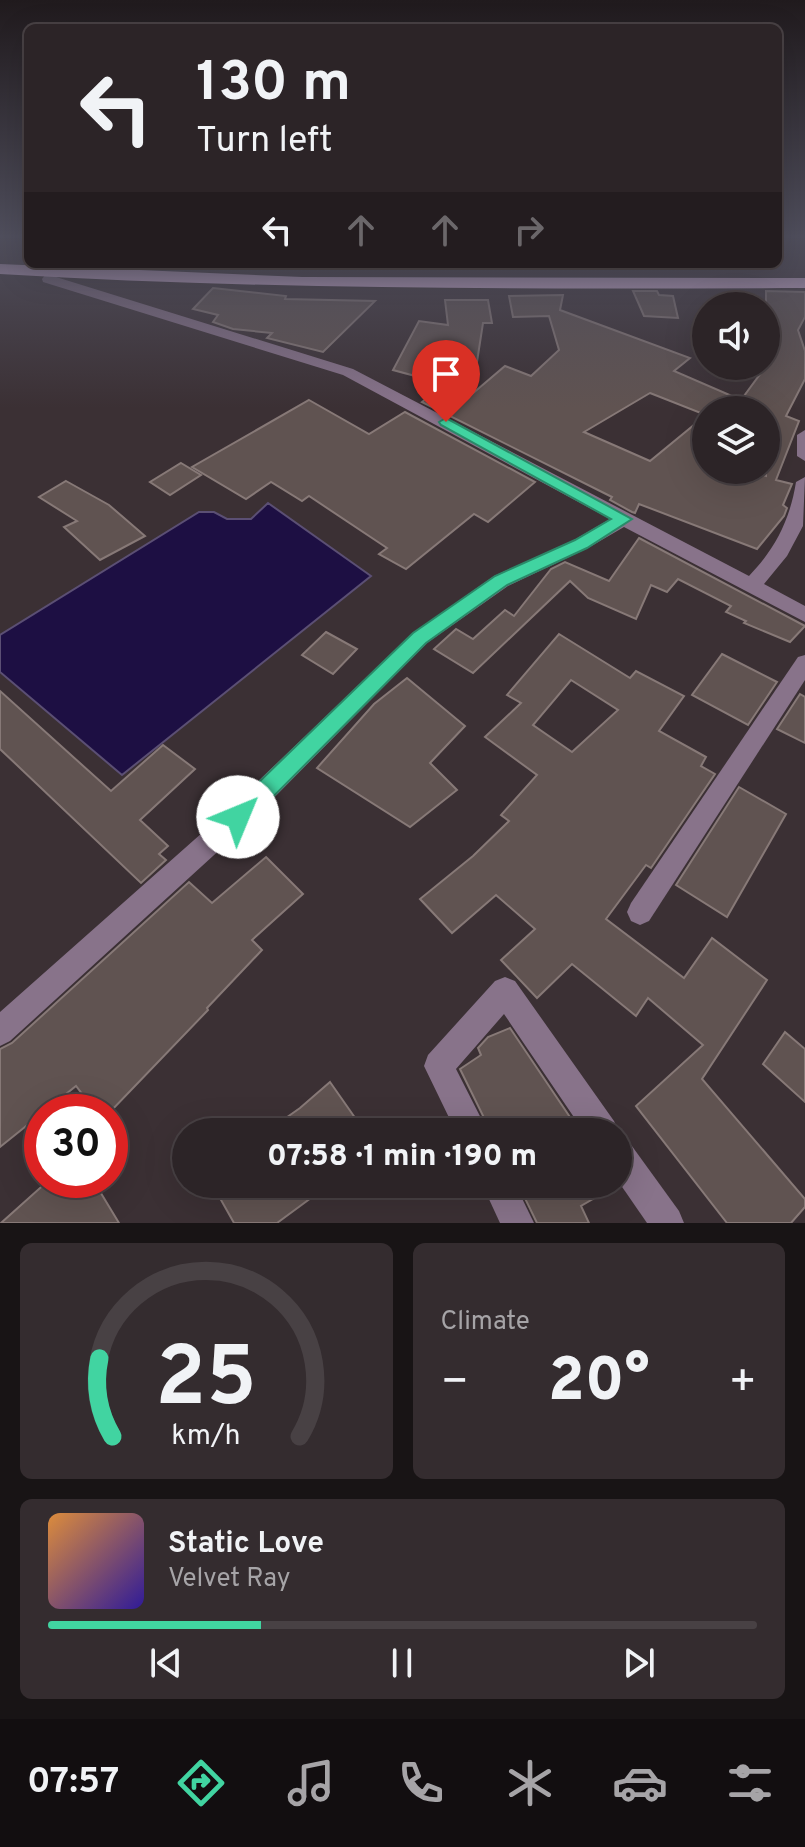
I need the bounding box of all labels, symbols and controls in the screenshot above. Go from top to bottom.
text: 130 m [196,50,351,120]
icon: left [64,56,168,160]
text: Turn left [196,119,333,165]
icon: left [255,208,299,252]
icon: ahead [339,208,383,252]
icon: ahead [423,208,467,252]
icon: right [507,208,551,252]
map controls [692,292,780,484]
button: sound [692,292,780,380]
pin [412,340,480,422]
icon: arrive [424,352,468,396]
button: layers [692,396,780,484]
position arrow [196,775,280,859]
speed limit sign: 30 [24,1094,128,1198]
text: 07:58 · 1 min · 190 m [267,1139,537,1176]
text: Climate [441,1306,530,1339]
text: 25 [155,1330,257,1435]
text: 20° [548,1346,650,1422]
text: − [441,1356,469,1412]
text: + [729,1356,757,1412]
text: km/h [172,1419,241,1455]
text: Static Love [168,1526,324,1563]
text: Velvet Ray [168,1563,291,1596]
icon: previous [144,1641,188,1685]
icon: pause [380,1641,424,1685]
icon: next [617,1641,661,1685]
icon: directions [173,1755,229,1811]
icon: music [283,1755,339,1811]
icon: phone [393,1755,449,1811]
icon: climate [502,1755,558,1811]
icon: car [612,1755,668,1811]
icon: filters [722,1755,778,1811]
text: 07:57 [27,1760,119,1806]

